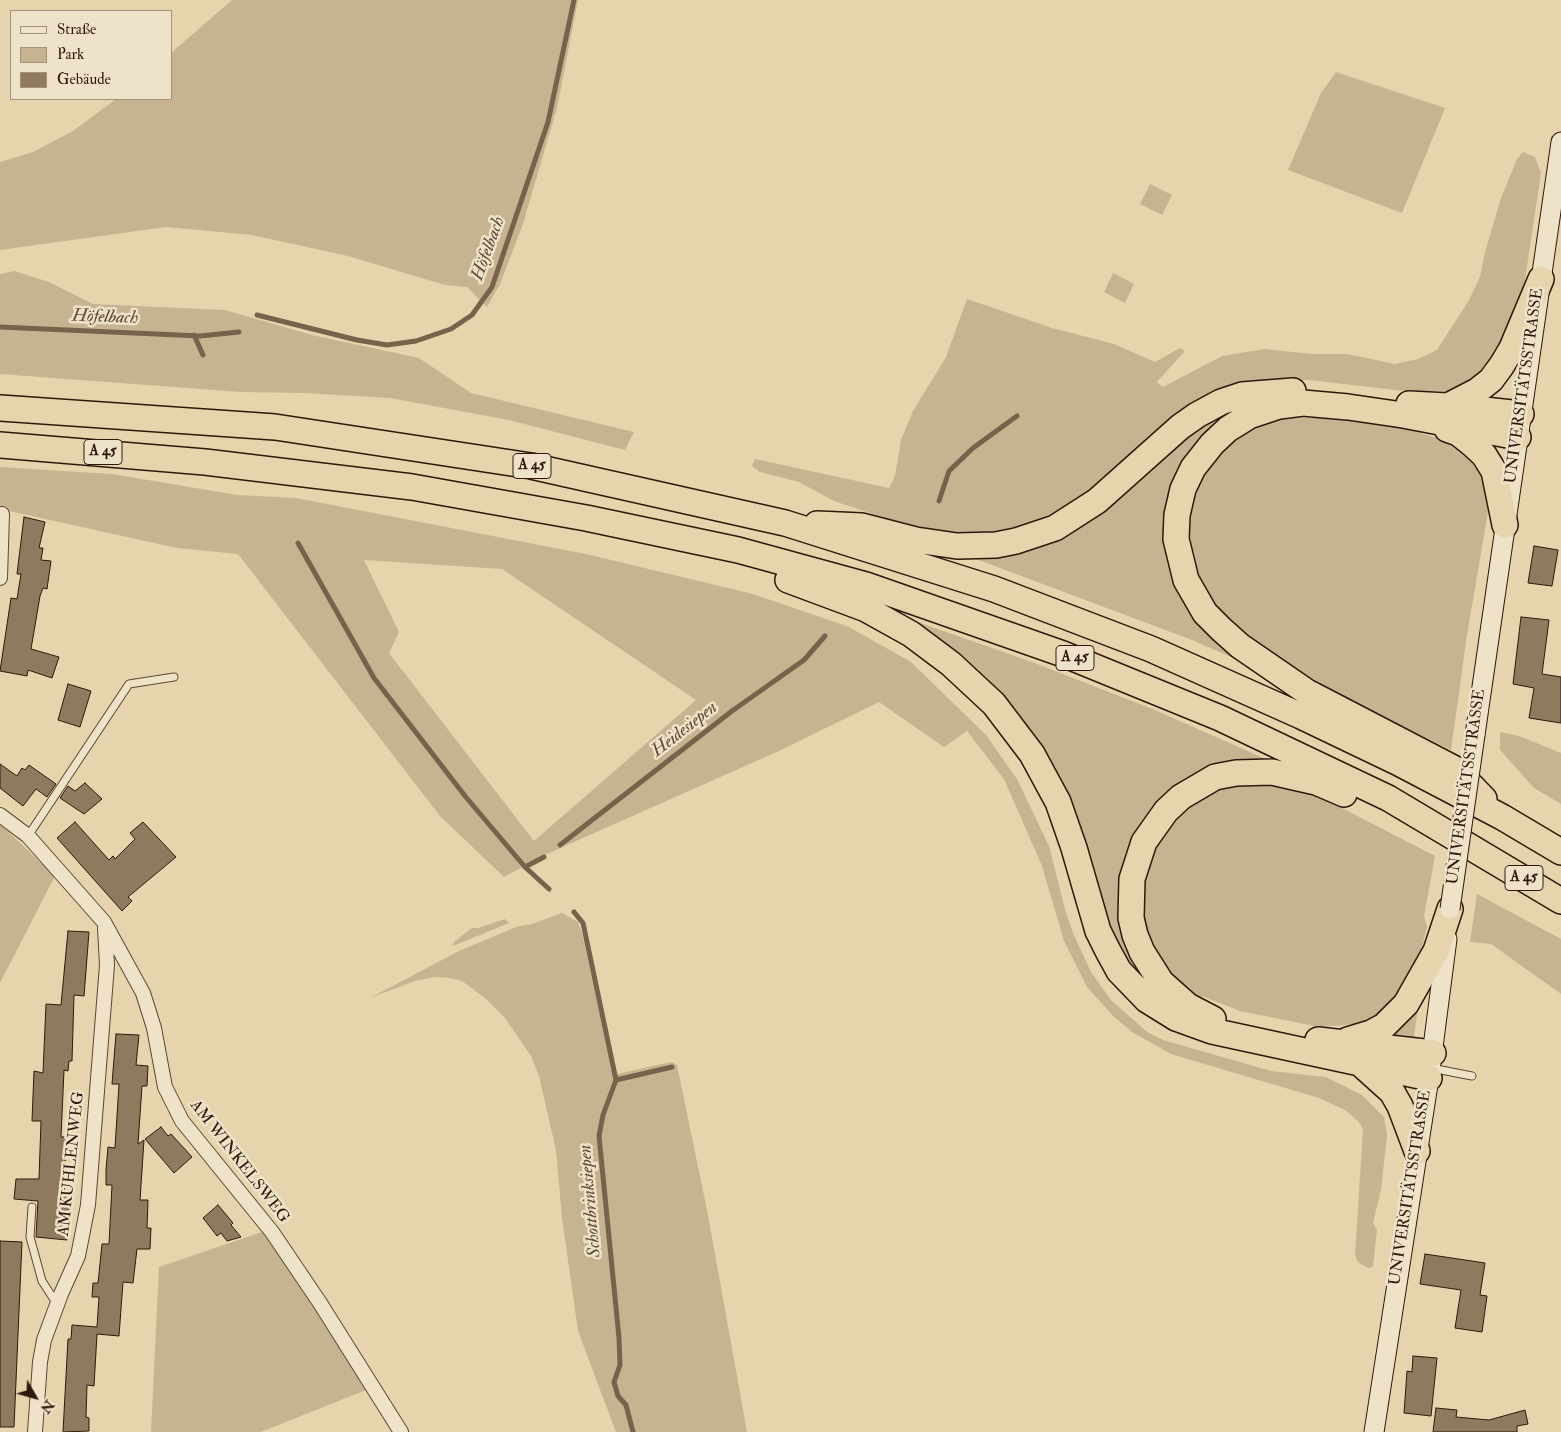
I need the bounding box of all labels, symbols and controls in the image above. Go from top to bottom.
legend [10,10,172,100]
text: Straße [57,20,96,39]
text: Park [57,45,84,64]
text: Gebäude [57,70,111,89]
water label: Höfelbach [468,214,510,284]
street label: UNIVERSITÄTSSTRASSE [1502,287,1548,485]
water label: Höfelbach [72,306,138,330]
road number: A 45 [84,440,122,464]
road number: A 45 [513,454,551,478]
road number: A 45 [1056,646,1094,670]
street label: UNIVERSITÄTSSTRASSE [1444,688,1490,886]
water label: Heidesiepen [648,698,722,762]
road number: A 45 [1505,866,1543,890]
street label: UNIVERSITÄTSSTRASSE [1386,1089,1436,1287]
street label: AM KUHLENWEG [55,1091,89,1237]
street label: AM WINKELSWEG [185,1097,293,1227]
water label: Schottbrinksiepen [575,1144,607,1258]
north arrow [10,1372,60,1422]
text: N [37,1396,58,1417]

